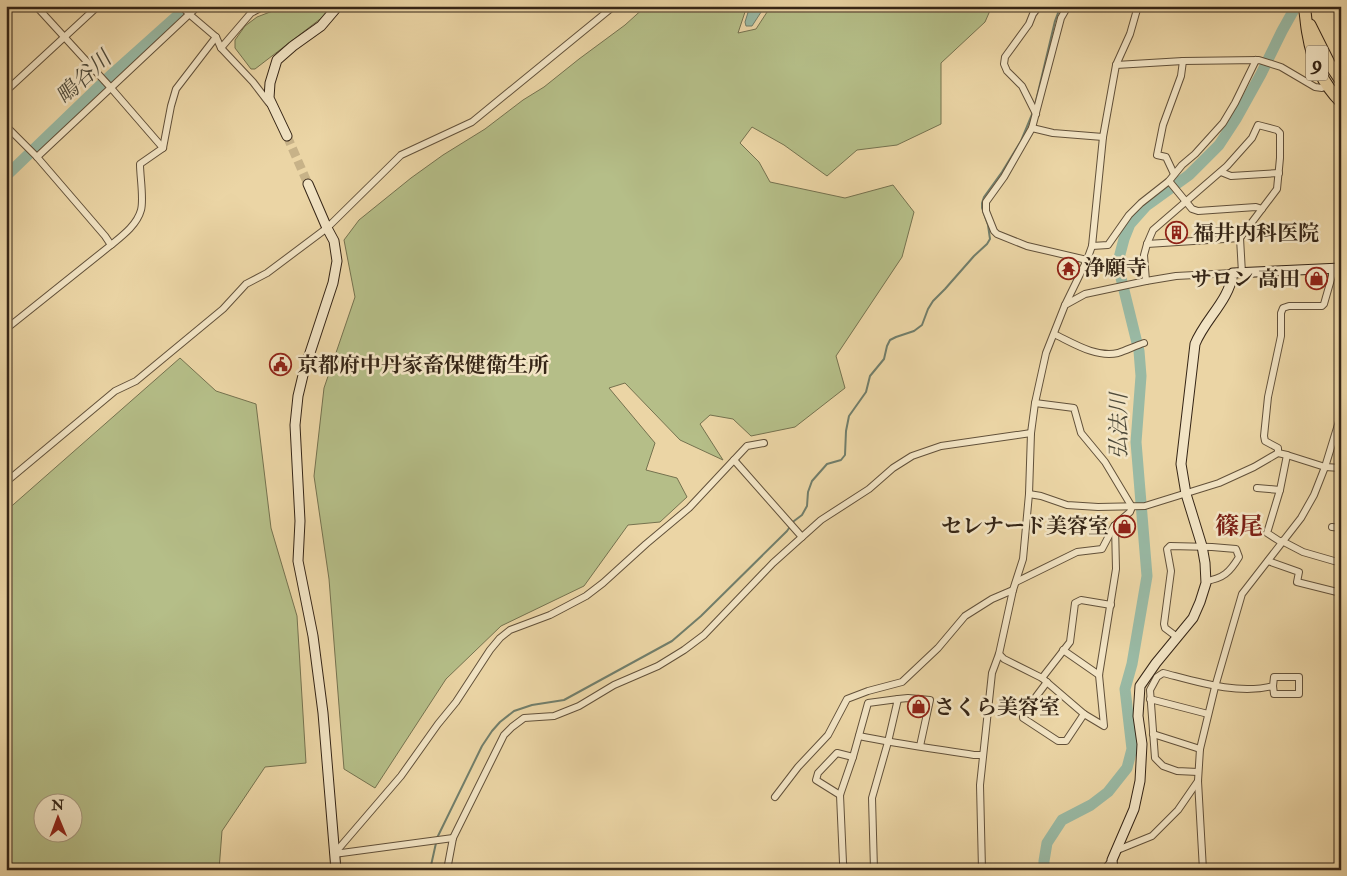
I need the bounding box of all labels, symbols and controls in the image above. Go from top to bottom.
water label: 鴫谷川 [50,44,119,110]
road number: 9 [1306,46,1328,80]
place label: 福井内科医院 [1193,220,1319,247]
building icon: 福井内科医院 [1165,221,1189,245]
place label: 浄願寺 [1084,255,1147,282]
temple icon: 浄願寺 [1056,256,1080,280]
place label: サロン 高田 [1191,266,1300,293]
shop icon: サロン 高田 [1304,267,1328,291]
place label: 京都府中丹家畜保健衛生所 [297,352,549,379]
public building icon: 京都府中丹家畜保健衛生所 [269,353,293,377]
water label: 弘法川 [1105,391,1133,459]
district label: 篠尾 [1215,511,1263,542]
place label: セレナード美容室 [941,513,1109,540]
shop icon: セレナード美容室 [1113,514,1137,538]
place label: さくら美容室 [934,694,1060,721]
shop icon: さくら美容室 [906,695,930,719]
north arrow [32,794,82,844]
text: N [50,797,65,814]

